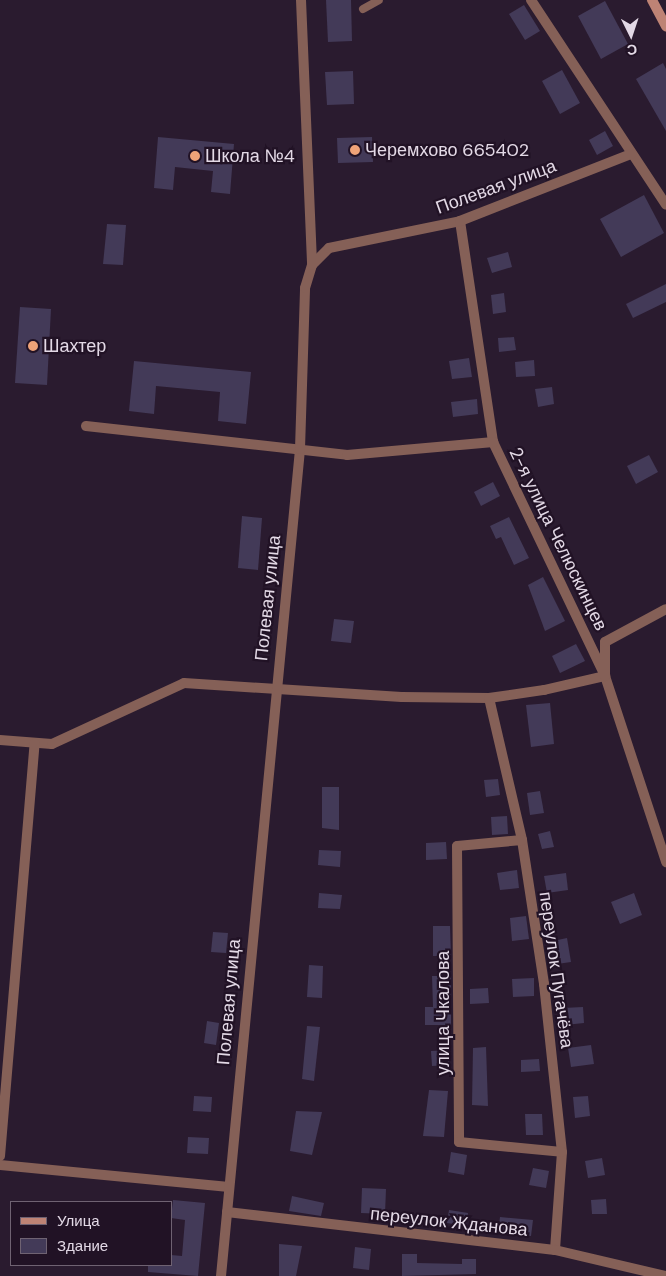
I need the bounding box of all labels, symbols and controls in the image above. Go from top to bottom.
north arrow [606,10,656,60]
text: С [626,41,638,59]
place label: Черемхово 665402 [365,139,529,161]
marker: Черемхово 665402 [349,144,361,156]
place label: Школа №4 [205,145,295,167]
marker: Школа №4 [189,150,201,162]
street label: Полевая улица [433,155,559,219]
place label: Шахтер [43,335,106,357]
marker: Шахтер [27,340,39,352]
street label: 2-я улица Челюскинцев [504,444,612,634]
street label: Полевая улица [251,534,285,662]
street label: переулок Пугачёва [534,890,578,1050]
street label: Полевая улица [213,938,245,1066]
street label: улица Чкалова [432,951,454,1075]
legend [10,1201,172,1266]
street label: переулок Жданова [369,1203,529,1241]
text: Улица [57,1211,100,1231]
text: Здание [57,1236,108,1256]

